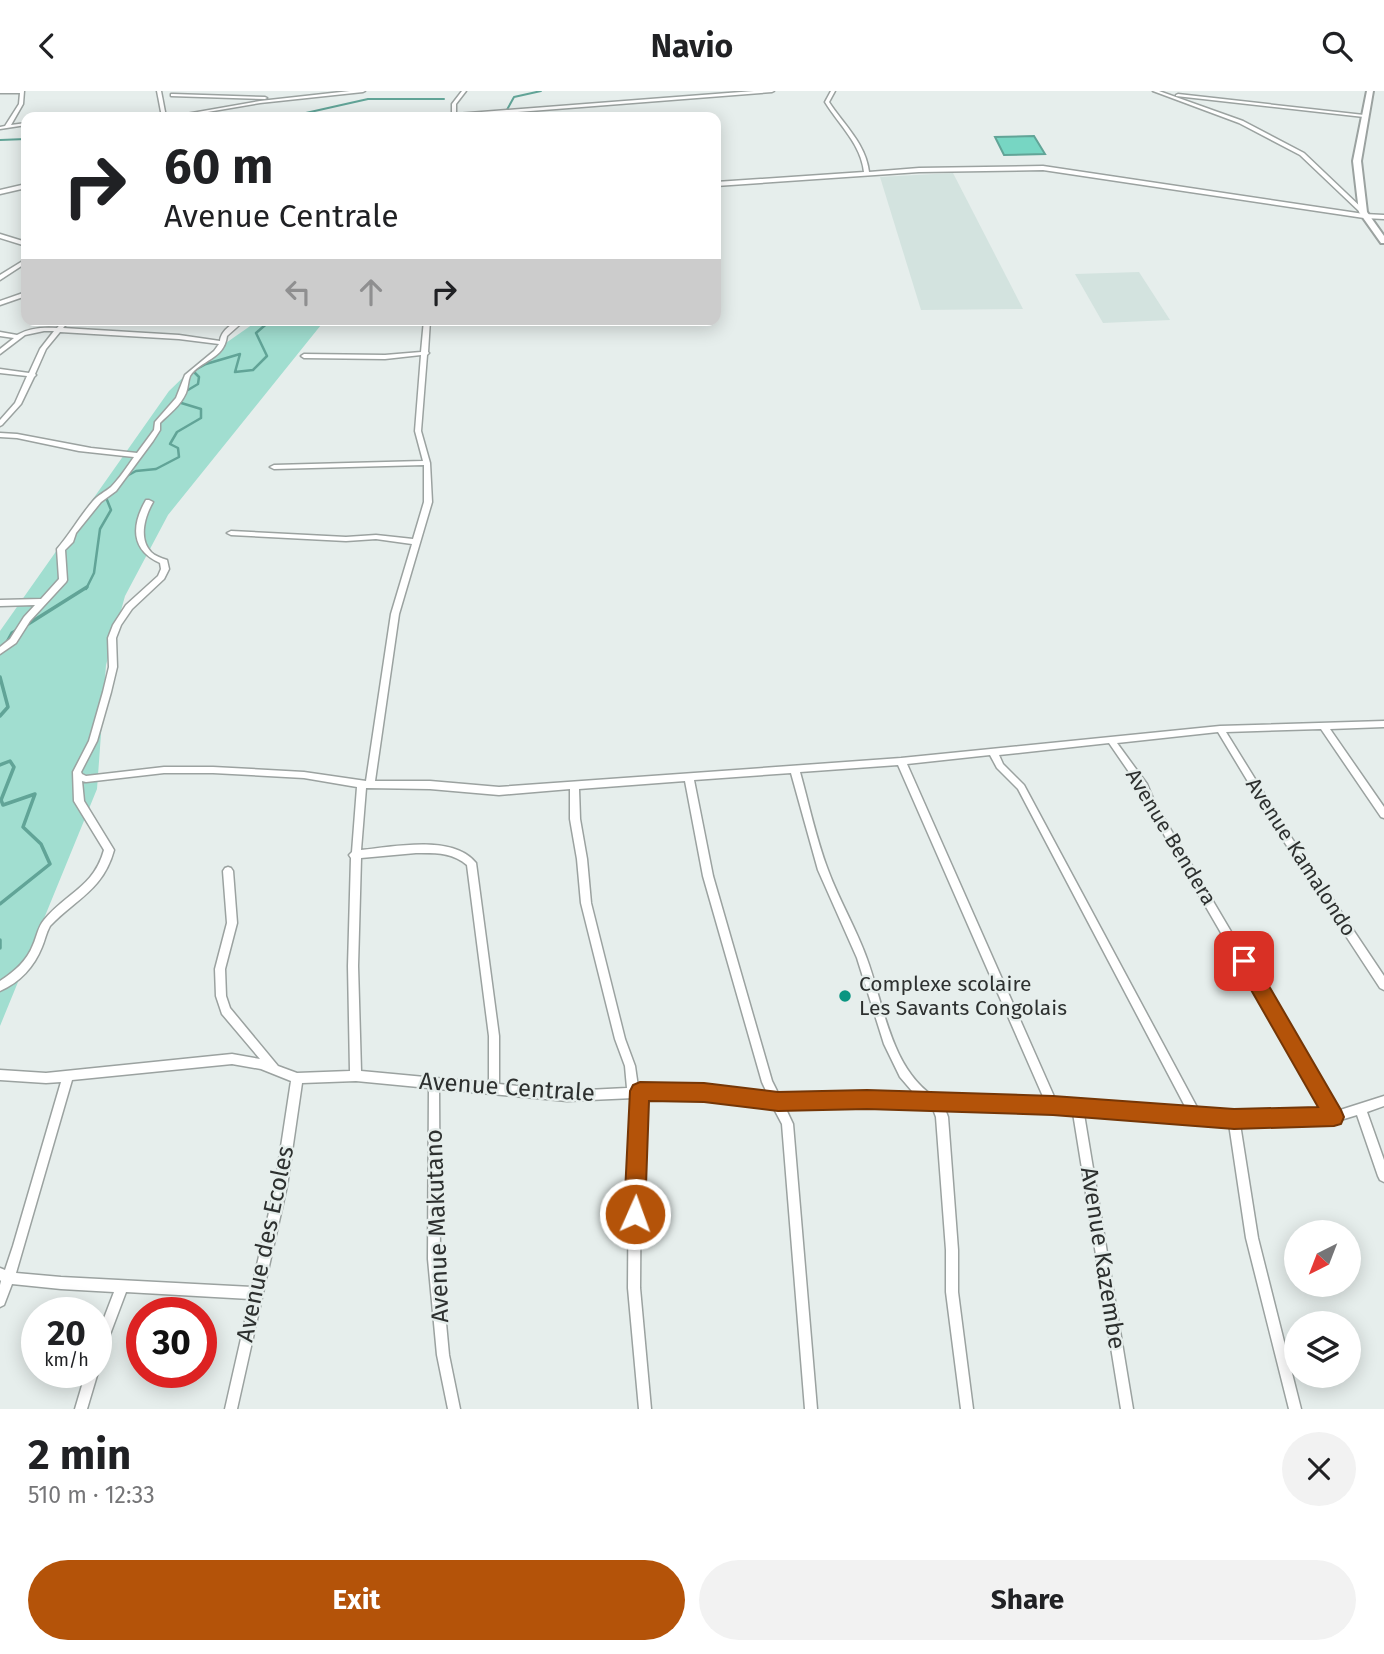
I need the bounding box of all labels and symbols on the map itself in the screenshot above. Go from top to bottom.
street label: Avenue Bendera [1120,764,1222,910]
street label: Avenue Kamalondo [1240,773,1362,941]
pin [1214,931,1274,991]
place label: Complexe scolaire Les Savants Congolais [859,971,1067,1021]
marker: Complexe scolaire Les Savants Congolais [837,988,853,1004]
street label: Avenue Centrale [418,1067,596,1107]
street label: Avenue Makutano [420,1129,454,1323]
street label: Avenue des Ecoles [231,1143,299,1345]
street label: Avenue Kazembe [1075,1165,1131,1351]
position arrow [598,1177,672,1251]
north arrow [1284,1220,1362,1297]
speed limit sign: 30 [126,1297,217,1388]

